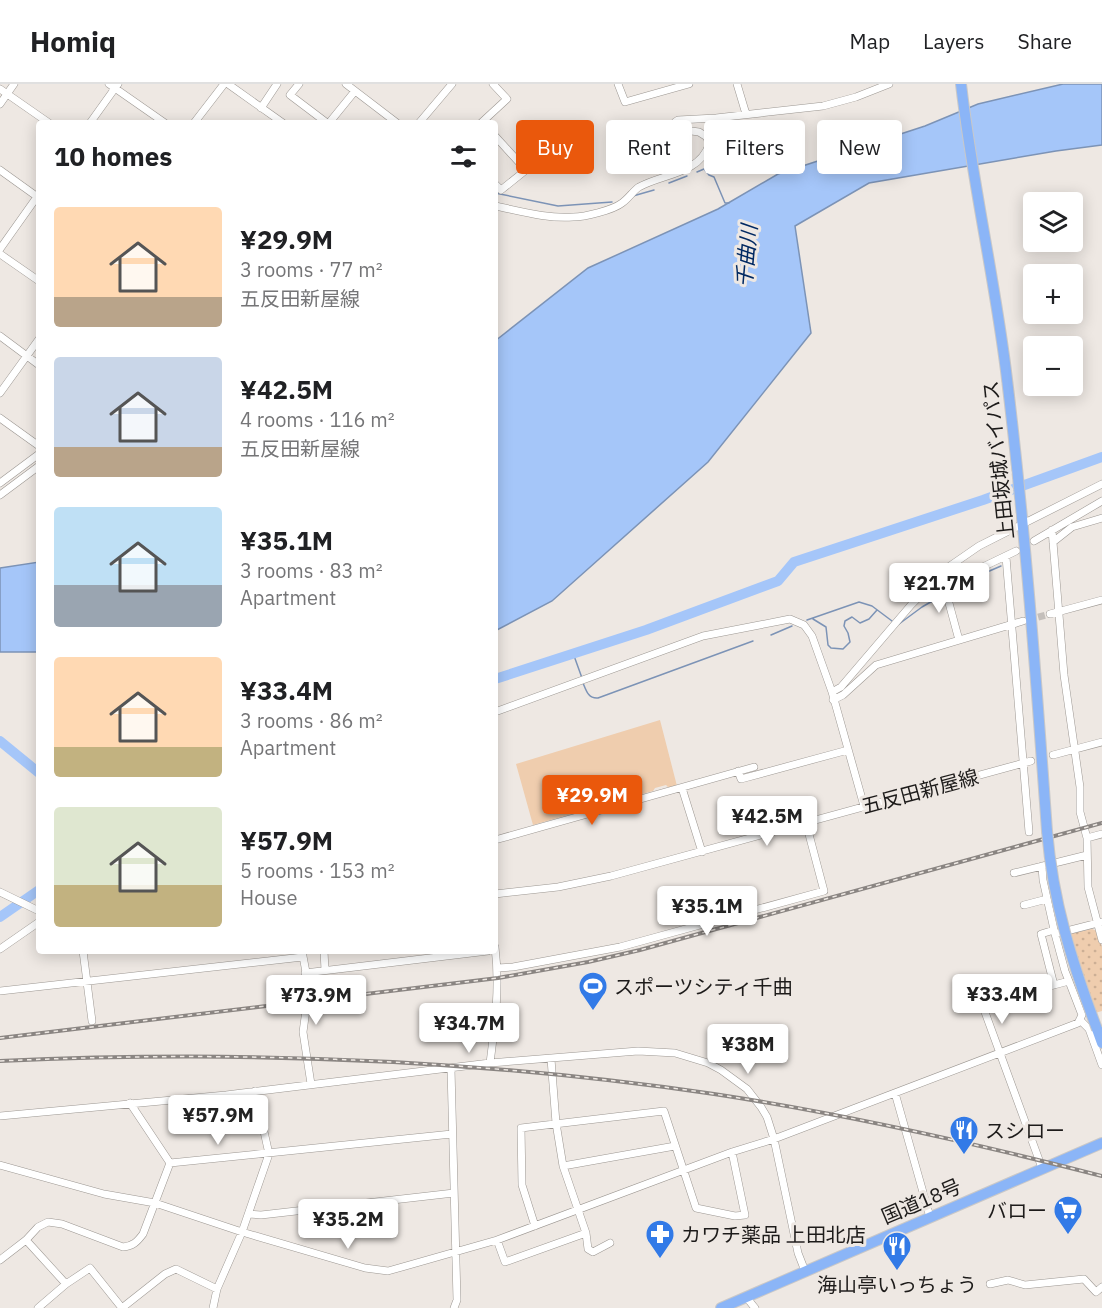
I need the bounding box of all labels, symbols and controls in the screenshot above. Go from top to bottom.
text: Homiq [30,23,116,60]
text: Map [850,27,890,55]
text: Layers [923,27,985,55]
text: Share [1018,27,1072,55]
chip: Buy [516,120,594,174]
chip: Rent [606,120,692,174]
chip: Filters [704,120,805,174]
chip: New [817,120,902,174]
text: 10 homes [54,139,172,173]
icon: filters [447,140,480,173]
map controls [1023,192,1083,396]
button: layers [1023,192,1083,252]
water label: 千曲川 [729,221,763,289]
text: ¥29.9M [240,222,333,256]
icon: home [102,231,174,303]
text: 3 rooms · 77 m² [240,256,383,283]
button: + [1023,264,1083,324]
text: 五反田新屋線 [240,285,360,312]
button: − [1023,336,1083,396]
text: ¥42.5M [240,372,333,406]
street label: 上田坂城バイパス [976,379,1020,541]
icon: home [102,381,174,453]
text: 4 rooms · 116 m² [240,406,395,433]
text: 五反田新屋線 [240,435,360,462]
text: ¥35.1M [240,523,333,557]
icon: home [102,531,174,603]
text: 3 rooms · 83 m² [240,557,383,584]
pin: ¥21.7M [890,563,988,614]
text: ¥21.7M [903,569,975,596]
text: Apartment [240,584,336,611]
text: ¥33.4M [240,673,333,707]
icon: home [102,681,174,753]
text: 3 rooms · 86 m² [240,707,383,734]
text: Apartment [240,734,336,761]
street label: 五反田新屋線 [859,762,981,820]
pin: ¥29.9M [543,775,641,826]
text: ¥29.9M [556,781,628,808]
pin: ¥42.5M [718,796,816,847]
text: ¥42.5M [731,802,803,829]
text: ¥57.9M [240,823,333,857]
icon: home [102,831,174,903]
text: 5 rooms · 153 m² [240,857,395,884]
text: House [240,884,297,911]
pin: ¥35.1M [658,886,756,937]
text: ¥35.1M [671,892,743,919]
sports icon: スポーツシティ千曲 [577,970,609,1012]
place label: スポーツシティ千曲 [614,973,792,1000]
pin: ¥33.4M [953,974,1051,1025]
pin: ¥73.9M [267,975,365,1026]
text: ¥33.4M [966,980,1038,1007]
text: ¥73.9M [280,981,352,1008]
pin: ¥34.7M [420,1003,518,1054]
text: ¥34.7M [433,1009,505,1036]
pin: ¥38M [712,1024,784,1075]
text: ¥38M [721,1030,775,1057]
pin: ¥57.9M [169,1095,267,1146]
text: ¥57.9M [182,1101,254,1128]
restaurant icon: スシロー [948,1114,980,1156]
place label: スシロー [985,1117,1065,1144]
street label: 国道18号 [877,1172,965,1230]
supermarket icon: バロー [1052,1194,1084,1236]
place label: バロー [987,1197,1047,1224]
pin: ¥35.2M [299,1199,397,1250]
text: ¥35.2M [312,1205,384,1232]
pharmacy icon: カワチ薬品 上田北店 [644,1218,676,1260]
place label: カワチ薬品 上田北店 [681,1221,866,1248]
restaurant icon: 海山亭いっちょう [881,1230,913,1272]
place label: 海山亭いっちょう [817,1271,977,1298]

